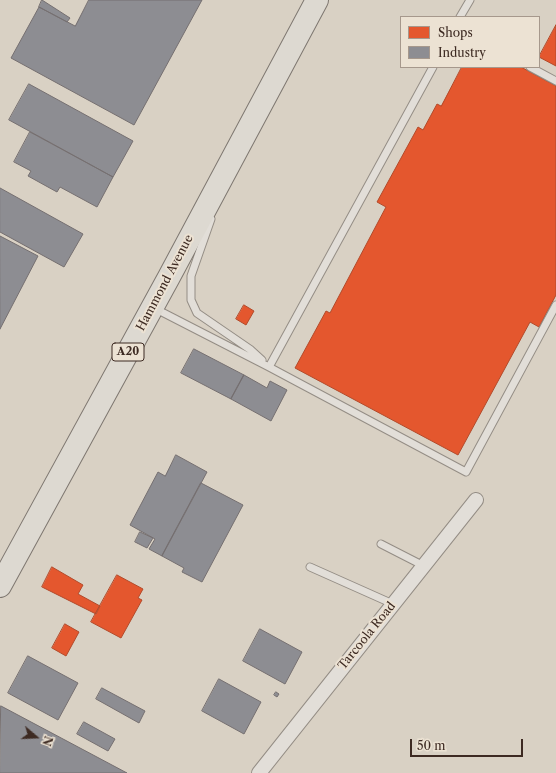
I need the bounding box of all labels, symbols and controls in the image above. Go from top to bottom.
legend [400,16,540,68]
text: Shops [438,25,473,40]
text: Industry [438,45,486,60]
street label: Hammond Avenue [134,232,196,334]
road number: A20 [112,343,144,361]
street label: Tarcoola Road [335,599,399,673]
north arrow [16,717,56,757]
scale bar [412,731,525,757]
text: N [39,734,56,748]
text: 50 m [417,738,446,753]

